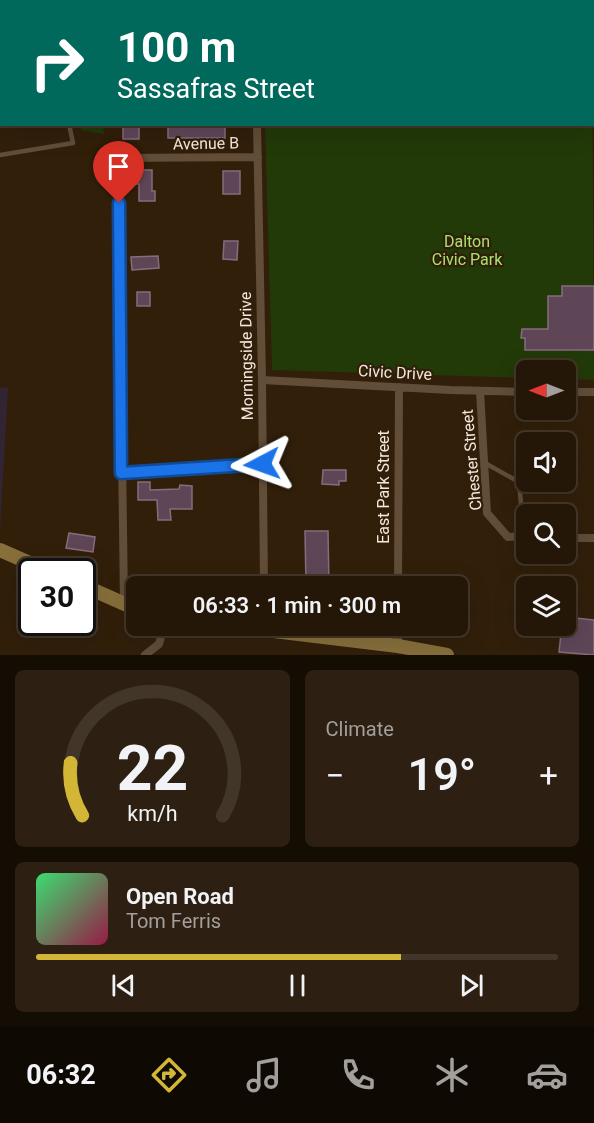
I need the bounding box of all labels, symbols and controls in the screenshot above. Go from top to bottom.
text: 100 m [117,23,236,72]
icon: right [18,24,96,102]
text: Sassafras Street [117,73,315,105]
street label: Avenue B [173,133,239,154]
pin [93,141,144,203]
icon: arrive [102,150,135,183]
park label: Dalton Civic Park [432,232,503,269]
street label: Morningside Drive [236,292,257,420]
north arrow [516,360,576,420]
map controls [516,360,576,636]
street label: Civic Drive [357,361,433,384]
street label: Chester Street [458,409,485,511]
street label: East Park Street [374,430,393,544]
position arrow [230,432,294,496]
button: sound [516,432,576,492]
button: search [516,504,576,564]
speed limit sign: 30 [18,558,96,636]
button: layers [516,576,576,636]
text: 06:33 · 1 min · 300 m [193,593,401,618]
text: Climate [326,717,394,741]
text: 22 [116,732,188,805]
text: 19° [407,748,476,801]
text: − [326,756,344,795]
text: + [539,756,558,795]
text: km/h [127,801,177,826]
text: Open Road [126,884,234,909]
text: Tom Ferris [126,909,221,933]
icon: previous [107,969,140,1002]
icon: pause [281,969,314,1002]
icon: next [455,969,488,1002]
icon: directions [148,1054,190,1096]
icon: music [243,1054,285,1096]
icon: phone [337,1054,379,1096]
icon: climate [431,1054,473,1096]
icon: car [526,1054,568,1096]
text: 06:32 [26,1059,96,1091]

